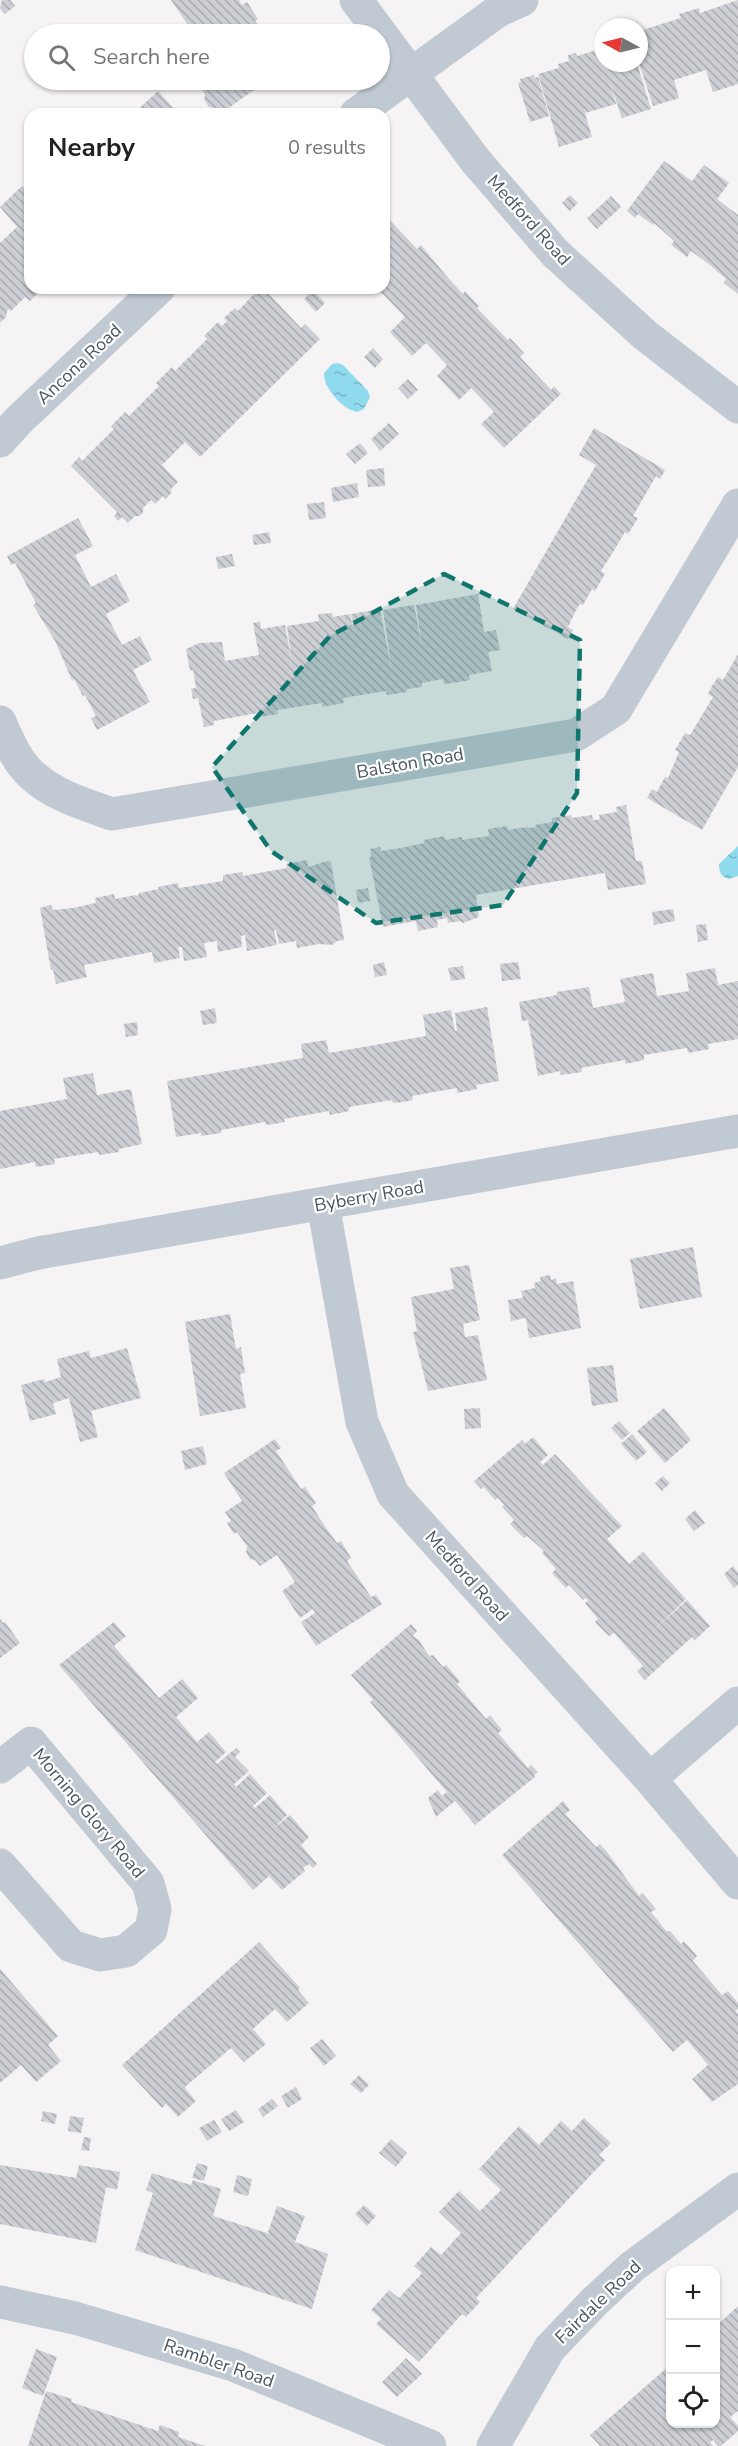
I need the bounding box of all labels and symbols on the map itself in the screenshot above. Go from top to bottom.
north arrow [594,18,648,72]
street label: Medford Road [482,169,576,271]
street label: Ancona Road [31,318,127,410]
street label: Balston Road [355,742,465,784]
street label: Byberry Road [312,1175,426,1217]
street label: Medford Road [420,1525,514,1627]
street label: Morning Glory Road [28,1743,150,1883]
street label: Fairdale Road [550,2255,646,2349]
street label: Rambler Road [161,2333,277,2393]

